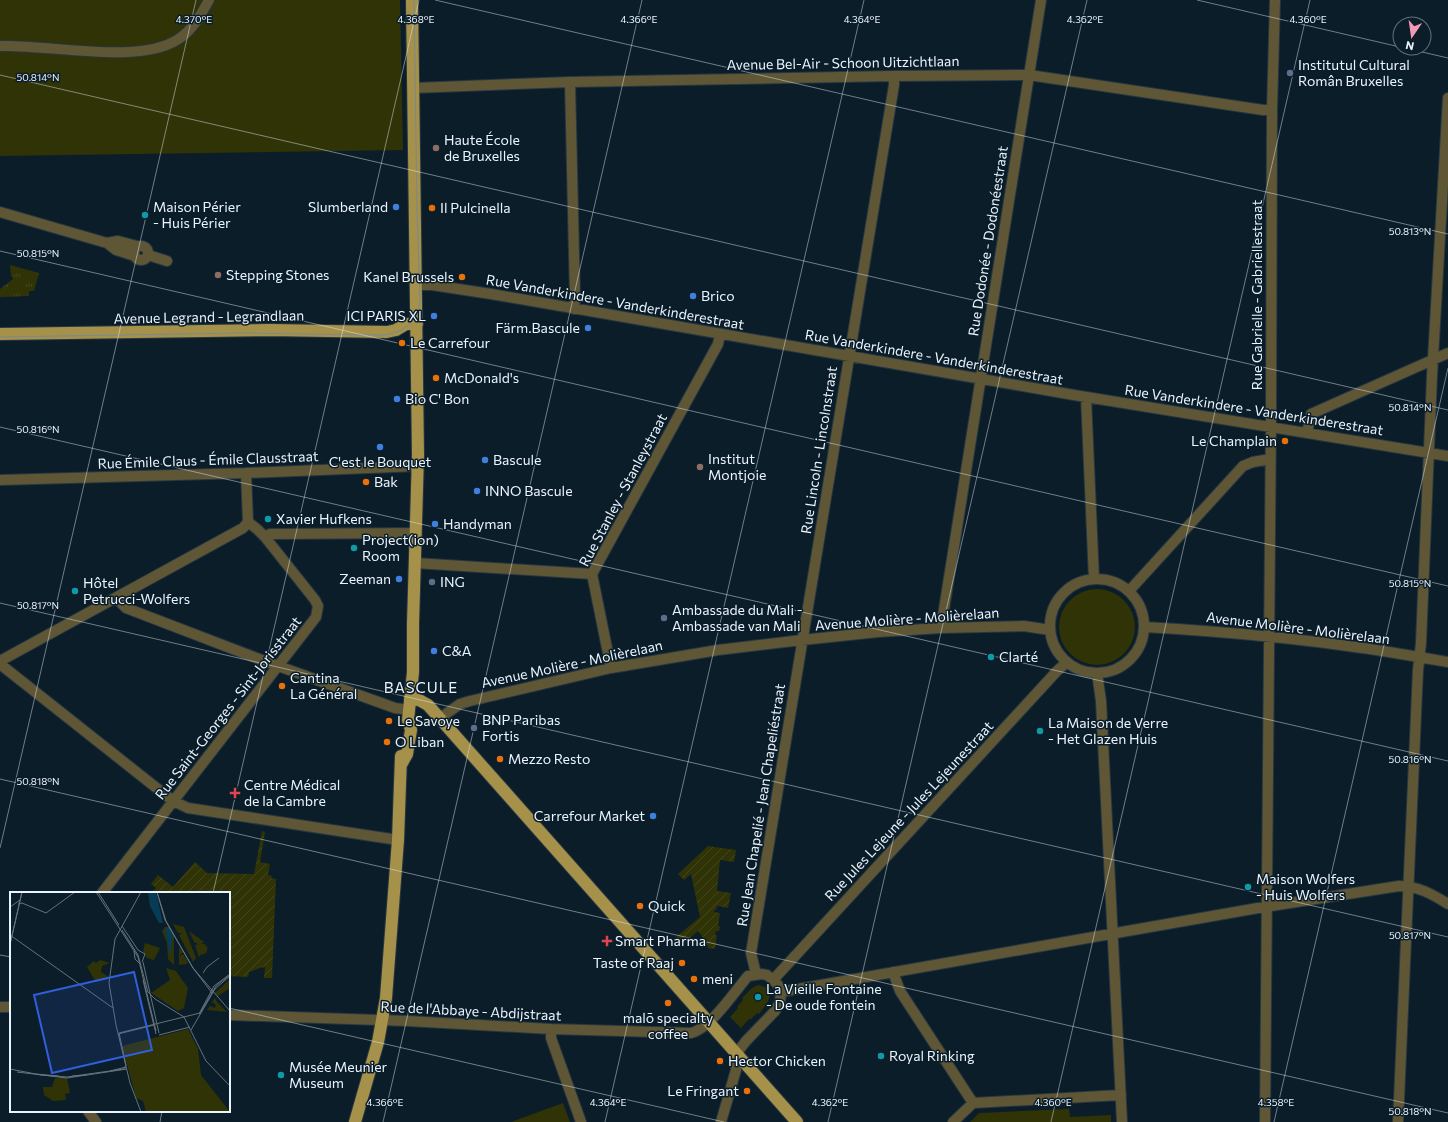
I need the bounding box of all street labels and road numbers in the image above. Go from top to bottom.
street label: Avenue Bel-Air - Schoon Uitzichtlaan [727,52,959,73]
street label: Rue Dodonée - Dodonéestraat [964,144,1011,337]
street label: Rue Gabrielle - Gabriellestraat [1248,200,1265,390]
street label: Rue Vanderkindere - Vanderkinderestraat [485,270,746,333]
street label: Avenue Legrand - Legrandlaan [114,306,304,327]
street label: Rue Vanderkindere - Vanderkinderestraat [804,325,1065,388]
street label: Rue Lincoln - Lincolnstraat [797,365,840,535]
street label: Rue Vanderkindere - Vanderkinderestraat [1123,381,1385,438]
street label: Rue Stanley - Stanleystraat [575,410,670,569]
street label: Rue Émile Claus - Émile Clausstraat [97,447,319,472]
street label: Avenue Molière - Molièrelaan [814,604,1000,633]
street label: Avenue Molière - Molièrelaan [1205,608,1391,647]
street label: Rue Saint-Georges - Sint-Jorisstraat [151,613,304,803]
street label: Avenue Molière - Molièrelaan [480,636,664,691]
street label: Rue Jean Chapelié - Jean Chapeliéstraat [733,682,788,928]
street label: Rue Jules Lejeune - Jules Lejeunestraat [821,717,997,904]
street label: Rue de l'Abbaye - Abdijstraat [380,997,562,1024]

